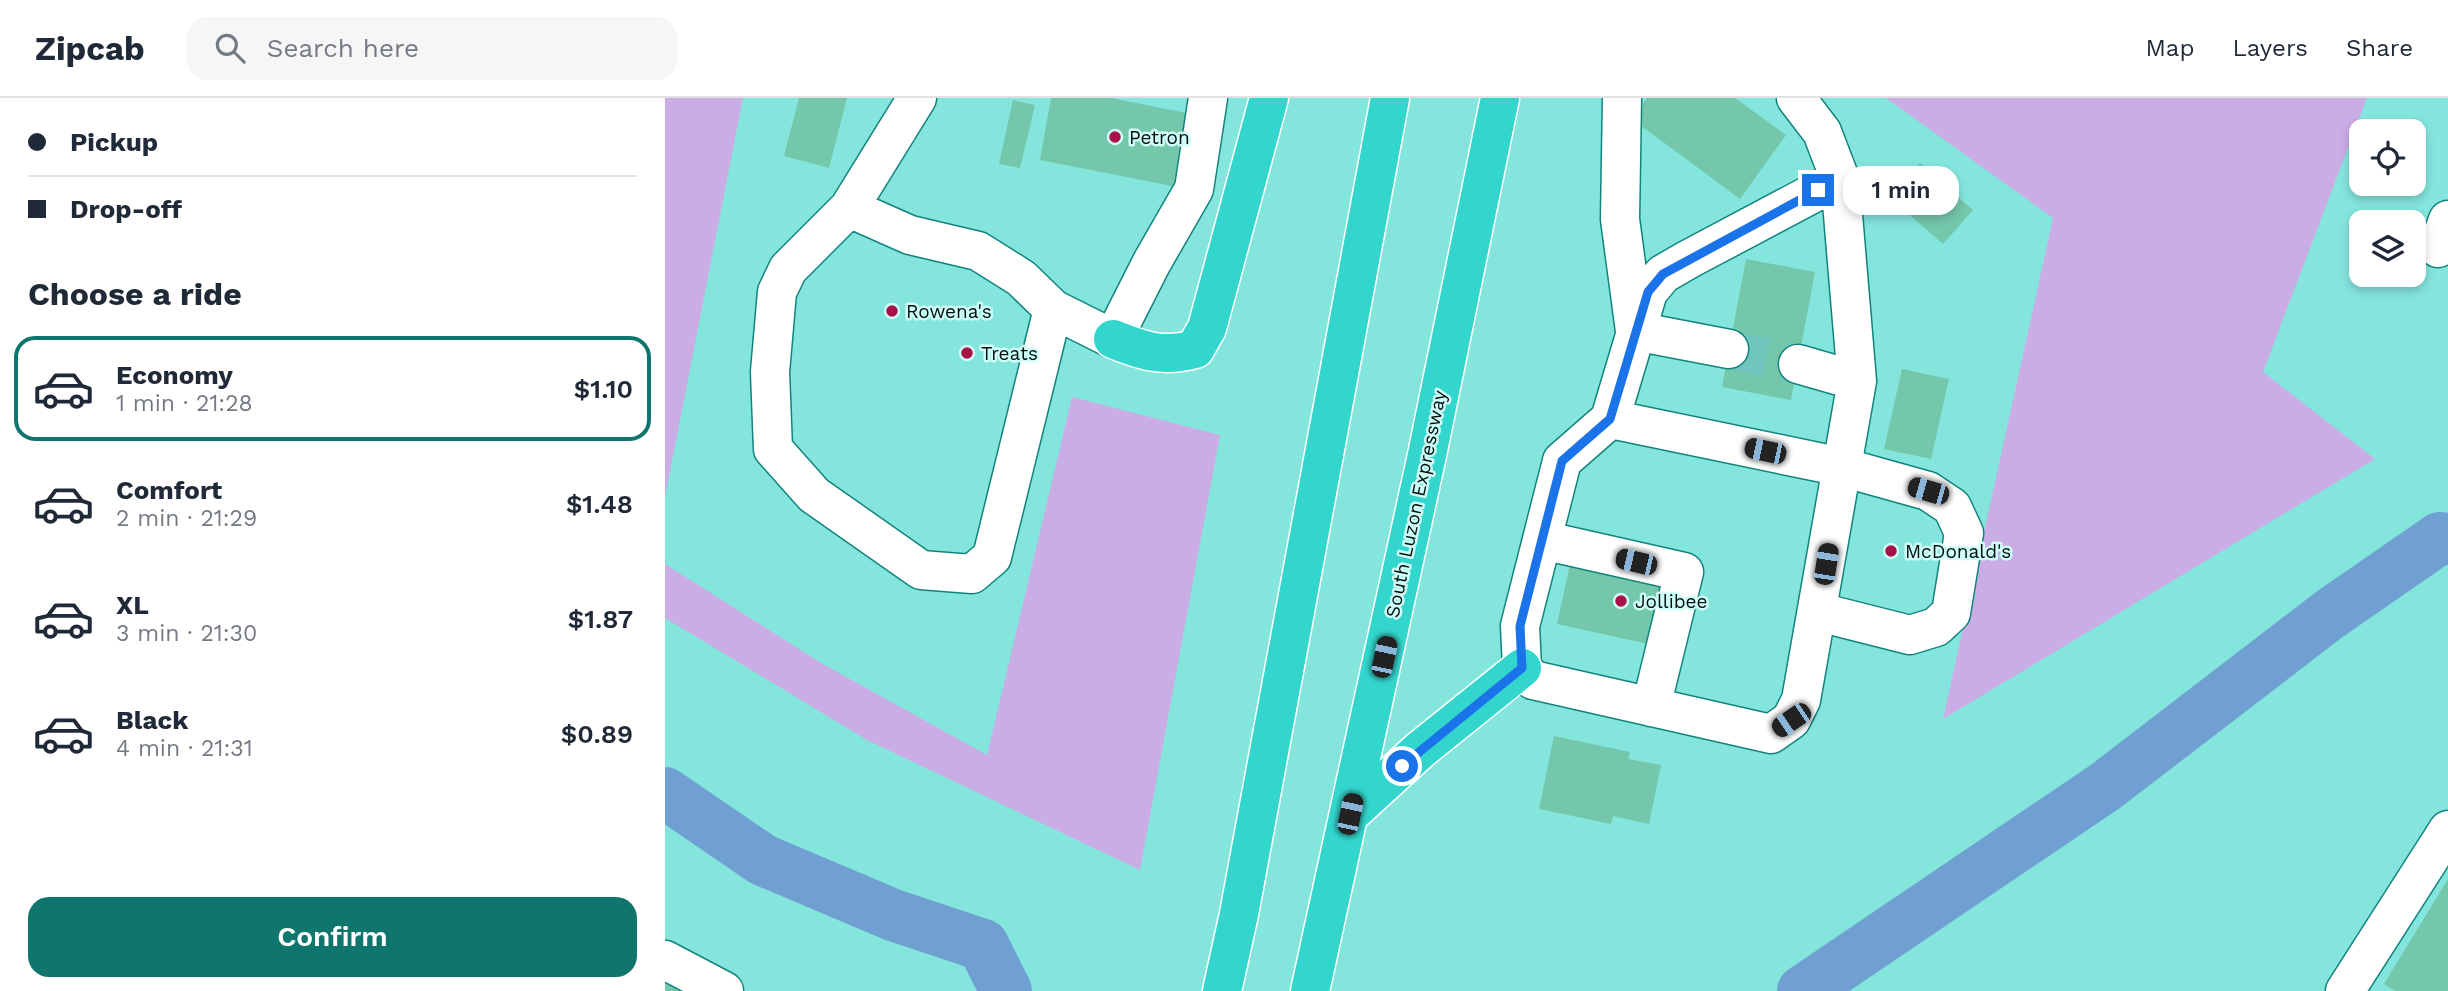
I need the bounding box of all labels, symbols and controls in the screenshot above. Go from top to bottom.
search box [187,17,677,80]
text: Zipcab [35,29,145,68]
icon: search [211,29,249,67]
text: Search here [267,33,419,63]
text: Map [2146,34,2194,62]
text: Layers [2232,34,2308,62]
text: Share [2346,34,2413,62]
map controls [2349,119,2426,287]
button: locate [2349,119,2426,196]
place label: Petron [1129,126,1190,149]
text: Pickup [70,127,158,157]
marker: Petron [1107,129,1123,145]
callout: 1 min [1843,166,1958,214]
route end [1802,174,1834,206]
text: 1 min [1871,177,1931,204]
text: Drop-off [70,194,182,224]
button: layers [2349,210,2426,287]
text: Choose a ride [28,275,242,313]
place label: Rowena's [906,300,992,323]
marker: Rowena's [884,303,900,319]
place label: Treats [981,342,1038,365]
marker: Treats [959,345,975,361]
icon: car [32,357,95,420]
text: Economy [116,360,233,390]
text: $1.10 [574,374,633,404]
street label: South Luzon Expressway [1381,388,1451,620]
text: 1 min · 21:28 [116,390,253,417]
car [1743,436,1788,466]
icon: car [32,472,95,535]
text: Comfort [116,475,222,505]
car [1905,475,1952,507]
text: $1.48 [566,489,633,519]
text: 2 min · 21:29 [116,505,257,532]
place label: McDonald's [1905,540,2011,563]
car [1813,542,1840,586]
marker: McDonald's [1883,543,1899,559]
car [1614,547,1659,577]
icon: car [32,587,95,650]
text: XL [116,590,149,620]
place label: Jollibee [1635,590,1708,613]
marker: Jollibee [1613,593,1629,609]
text: $1.87 [568,604,633,634]
text: 3 min · 21:30 [116,620,257,647]
car [1370,634,1399,680]
car [1768,700,1815,740]
icon: car [32,702,95,765]
text: Black [116,705,188,735]
text: $0.89 [561,719,633,749]
text: 4 min · 21:31 [116,735,253,762]
route start [1386,750,1418,782]
car [1336,791,1365,837]
button: Confirm [28,897,637,977]

